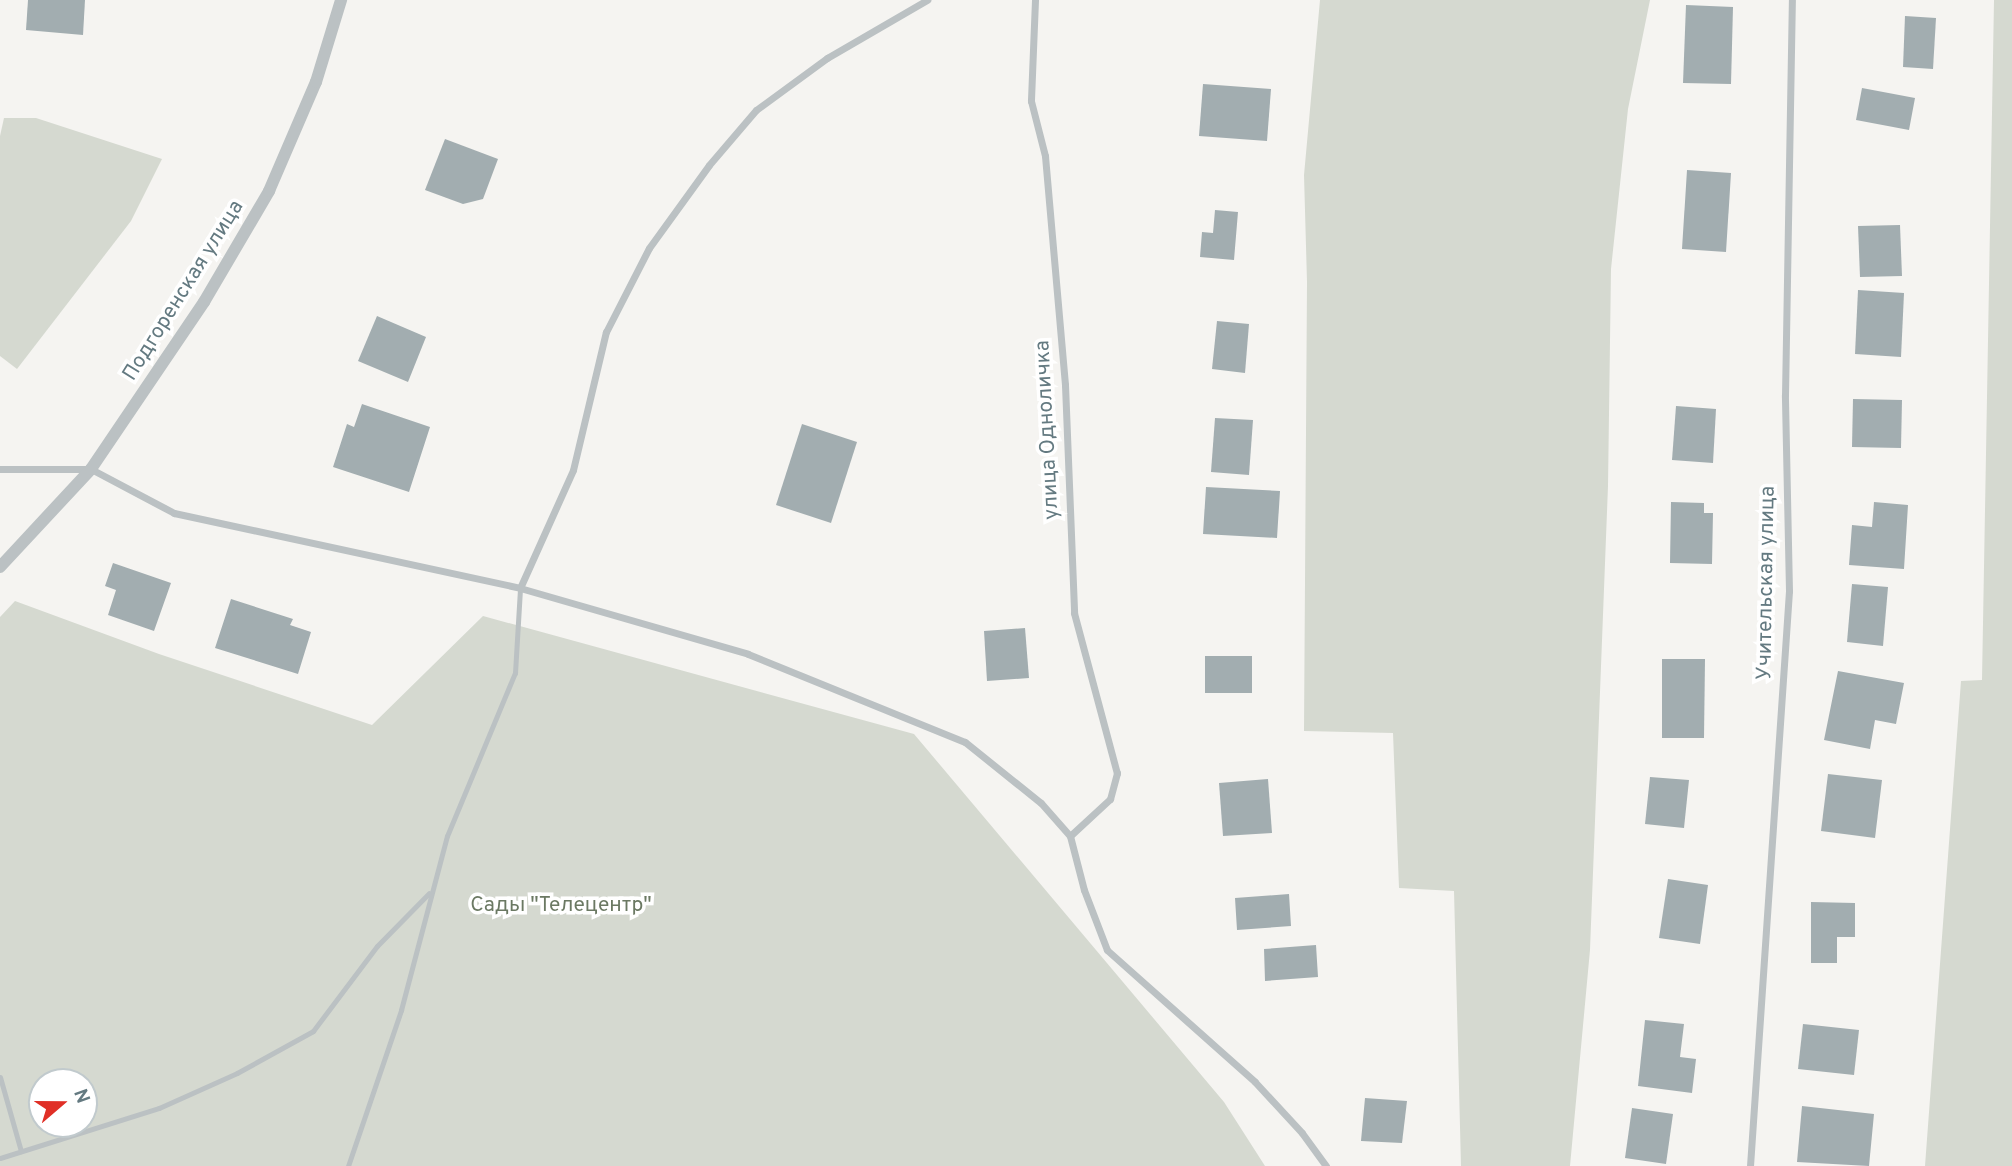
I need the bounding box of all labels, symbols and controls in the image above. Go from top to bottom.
street label: Подгоренская улица [118,196,250,386]
street label: улица Одноличка [1031,340,1065,520]
street label: Учительская улица [1753,486,1781,680]
park label: Сады "Телецентр" [470,893,652,919]
north arrow [28,1068,98,1138]
text: N [67,1086,94,1107]

